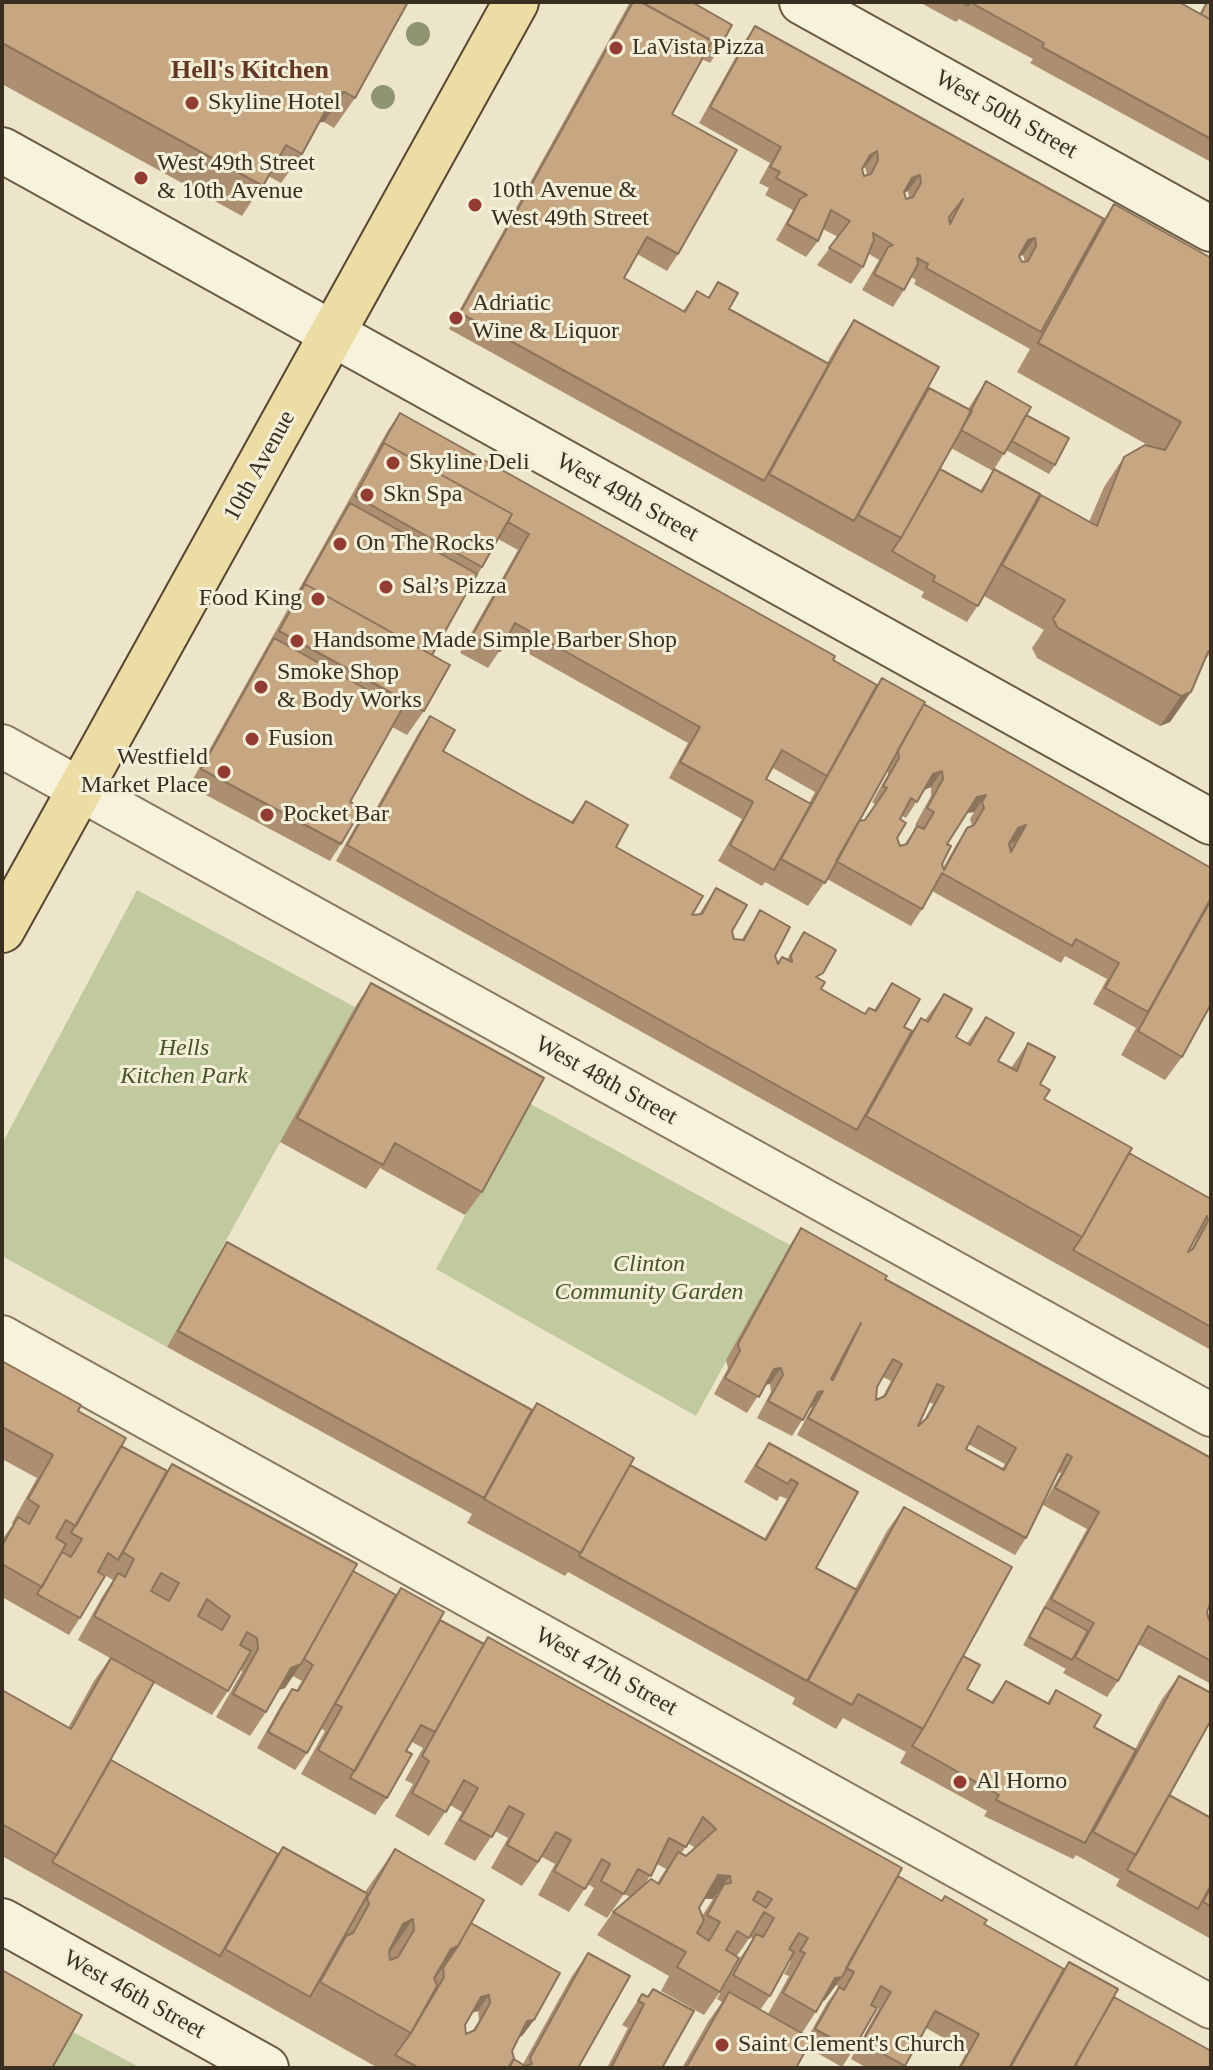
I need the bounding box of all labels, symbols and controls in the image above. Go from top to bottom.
place label: LaVista Pizza [632,34,765,62]
marker: LaVista Pizza [607,39,625,57]
district label: Hell's Kitchen [171,55,329,87]
street label: West 50th Street [930,64,1082,166]
place label: Skyline Hotel [208,89,341,117]
marker: Skyline Hotel [183,94,201,112]
place label: West 49th Street & 10th Avenue [157,150,315,206]
marker: West 49th Street & 10th Avenue [132,169,150,187]
place label: 10th Avenue & West 49th Street [491,177,649,233]
marker: 10th Avenue & West 49th Street [466,196,484,214]
place label: Adriatic Wine & Liquor [472,290,619,346]
marker: Adriatic Wine & Liquor [447,309,465,327]
street label: 10th Avenue [218,406,302,526]
street label: West 49th Street [551,447,703,549]
place label: Skyline Deli [409,449,530,477]
marker: Skyline Deli [384,454,402,472]
place label: Skn Spa [383,481,462,509]
marker: Skn Spa [358,486,376,504]
place label: On The Rocks [356,530,495,558]
marker: On The Rocks [331,535,349,553]
place label: Sal’s Pizza [402,573,507,601]
marker: Sal’s Pizza [377,578,395,596]
place label: Food King [199,585,302,613]
marker: Food King [309,590,327,608]
place label: Handsome Made Simple Barber Shop [313,627,677,655]
marker: Handsome Made Simple Barber Shop [288,632,306,650]
place label: Smoke Shop & Body Works [277,659,422,715]
marker: Smoke Shop & Body Works [252,678,270,696]
place label: Fusion [268,725,333,753]
marker: Fusion [243,730,261,748]
place label: Westfield Market Place [81,744,208,800]
marker: Westfield Market Place [215,763,233,781]
place label: Pocket Bar [283,801,389,829]
marker: Pocket Bar [258,806,276,824]
street label: West 48th Street [530,1030,682,1132]
park label: Hells Kitchen Park [120,1035,248,1091]
park label: Clinton Community Garden [554,1251,744,1307]
street label: West 47th Street [530,1621,682,1723]
place label: Al Horno [976,1768,1067,1796]
marker: Al Horno [951,1773,969,1791]
street label: West 46th Street [58,1944,210,2046]
place label: Saint Clement's Church [738,2031,965,2059]
marker: Saint Clement's Church [713,2036,731,2054]

